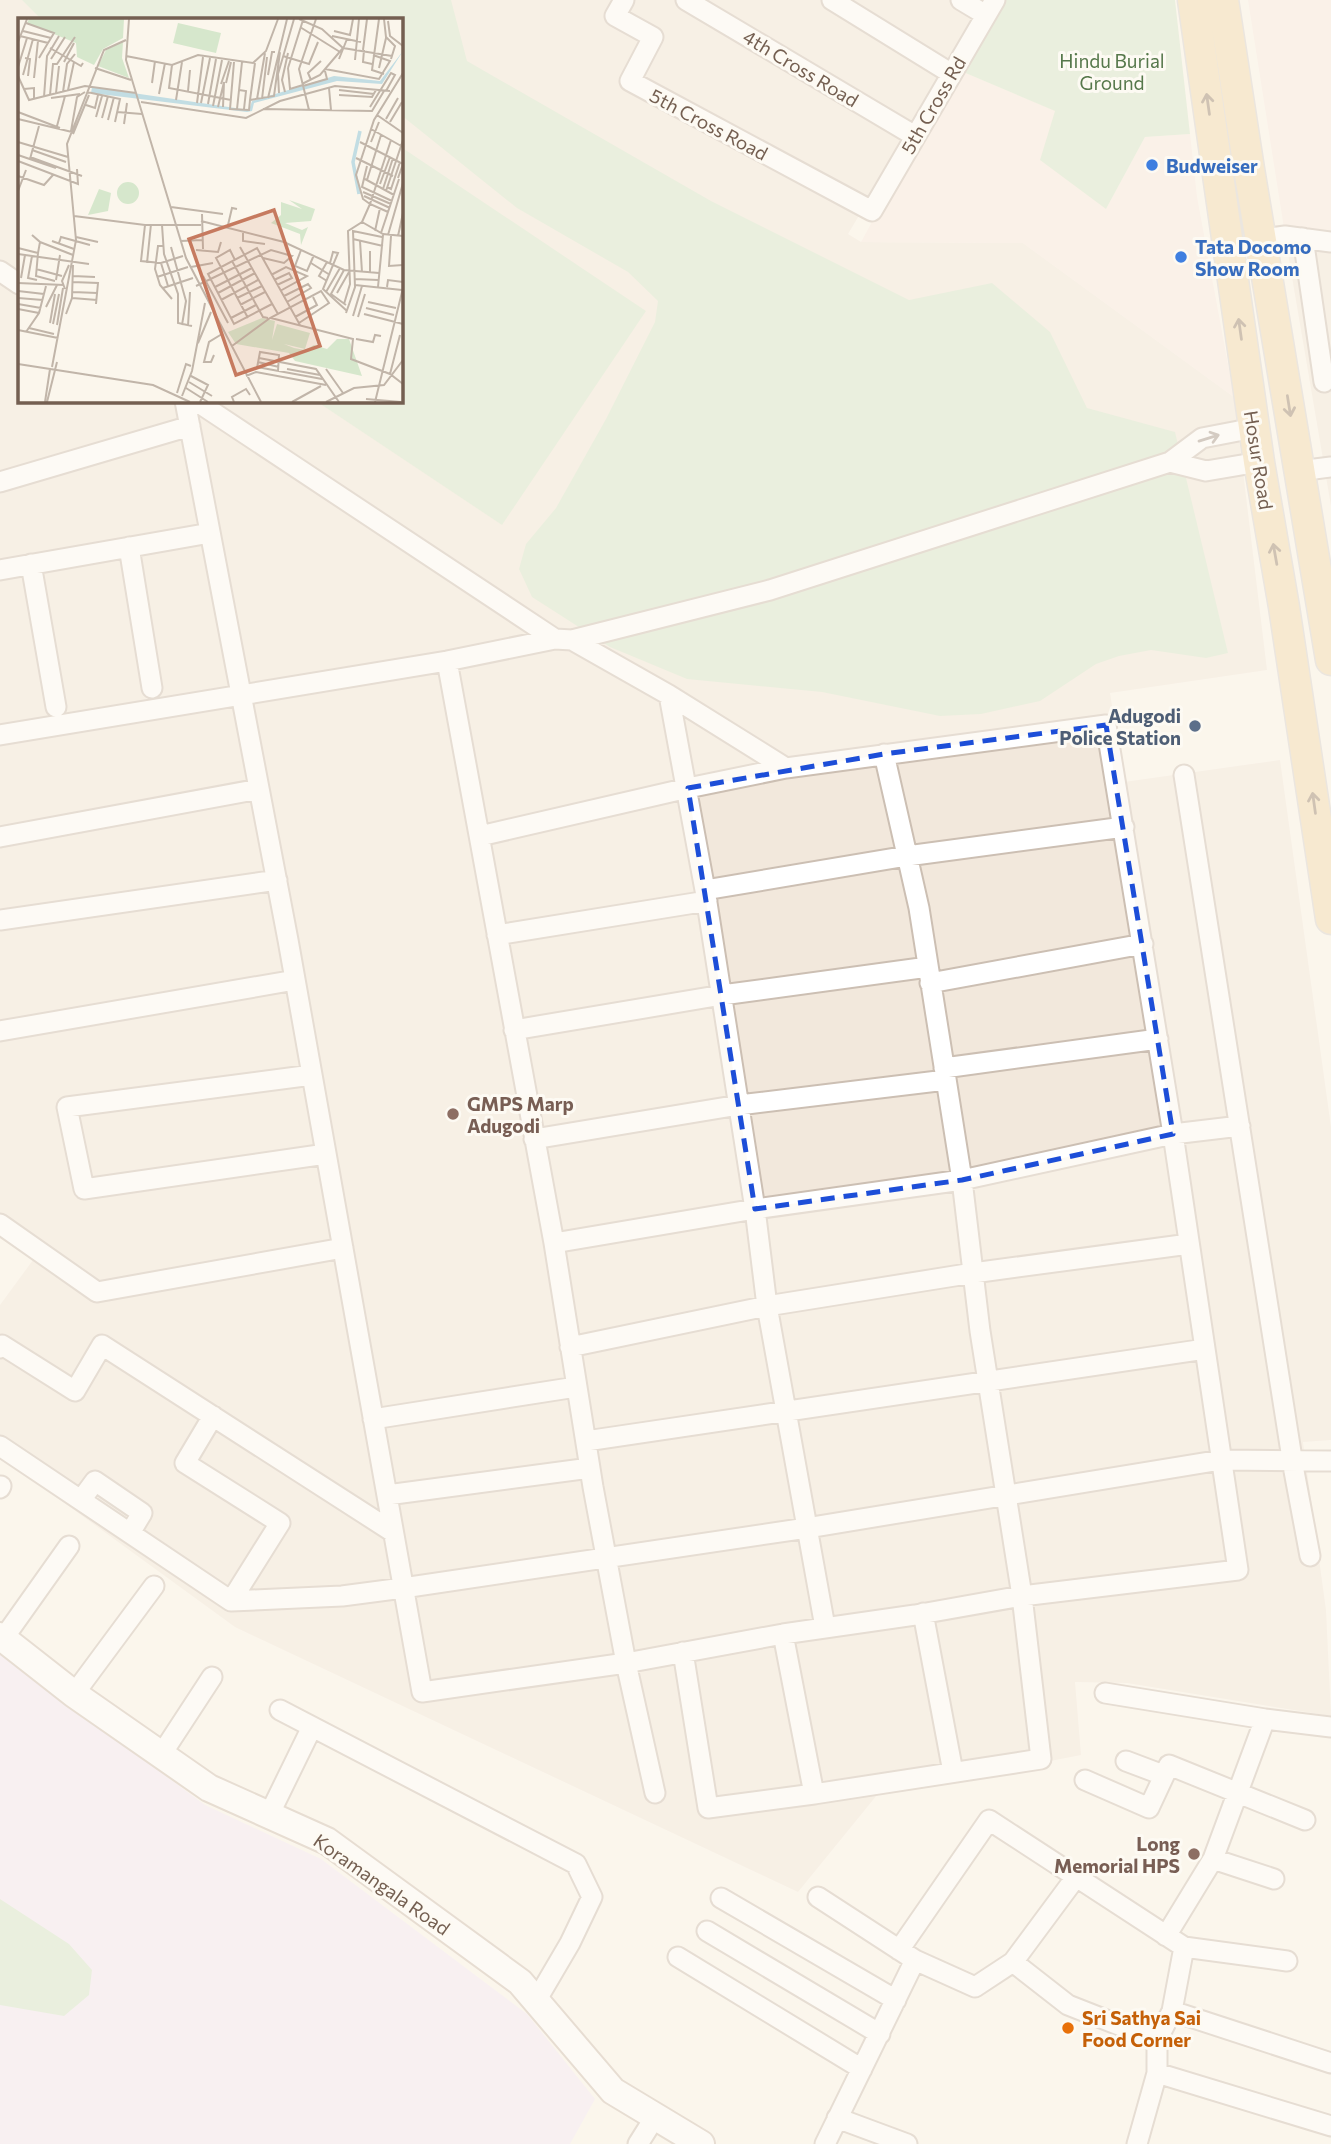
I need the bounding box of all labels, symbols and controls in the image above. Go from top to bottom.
inset map [18,18,402,402]
street label: 4th Cross Road [739,25,863,111]
park label: Hindu Burial Ground [1059,49,1165,94]
street label: 5th Cross Rd [896,52,970,158]
street label: 5th Cross Road [646,83,772,165]
one-way arrow [1201,93,1214,116]
place label: Budweiser [1166,154,1258,177]
marker: Budweiser [1144,157,1160,173]
place label: Tata Docomo Show Room [1195,235,1311,280]
marker: Tata Docomo Show Room [1173,249,1189,265]
one-way arrow [1233,318,1246,341]
one-way arrow [1283,394,1296,417]
street label: Hosur Road [1240,409,1278,511]
one-way arrow [1197,430,1219,443]
one-way arrow [1268,543,1281,566]
place label: Adugodi Police Station [1059,704,1181,749]
marker: Adugodi Police Station [1187,718,1203,734]
one-way arrow [1307,792,1320,815]
place label: GMPS Marp Adugodi [467,1092,574,1137]
marker: GMPS Marp Adugodi [445,1106,461,1122]
street label: Koramangala Road [309,1828,455,1940]
place label: Long Memorial HPS [1054,1832,1181,1877]
marker: Long Memorial HPS [1186,1846,1202,1862]
place label: Sri Sathya Sai Food Corner [1082,2006,1201,2051]
marker: Sri Sathya Sai Food Corner [1060,2020,1076,2036]

